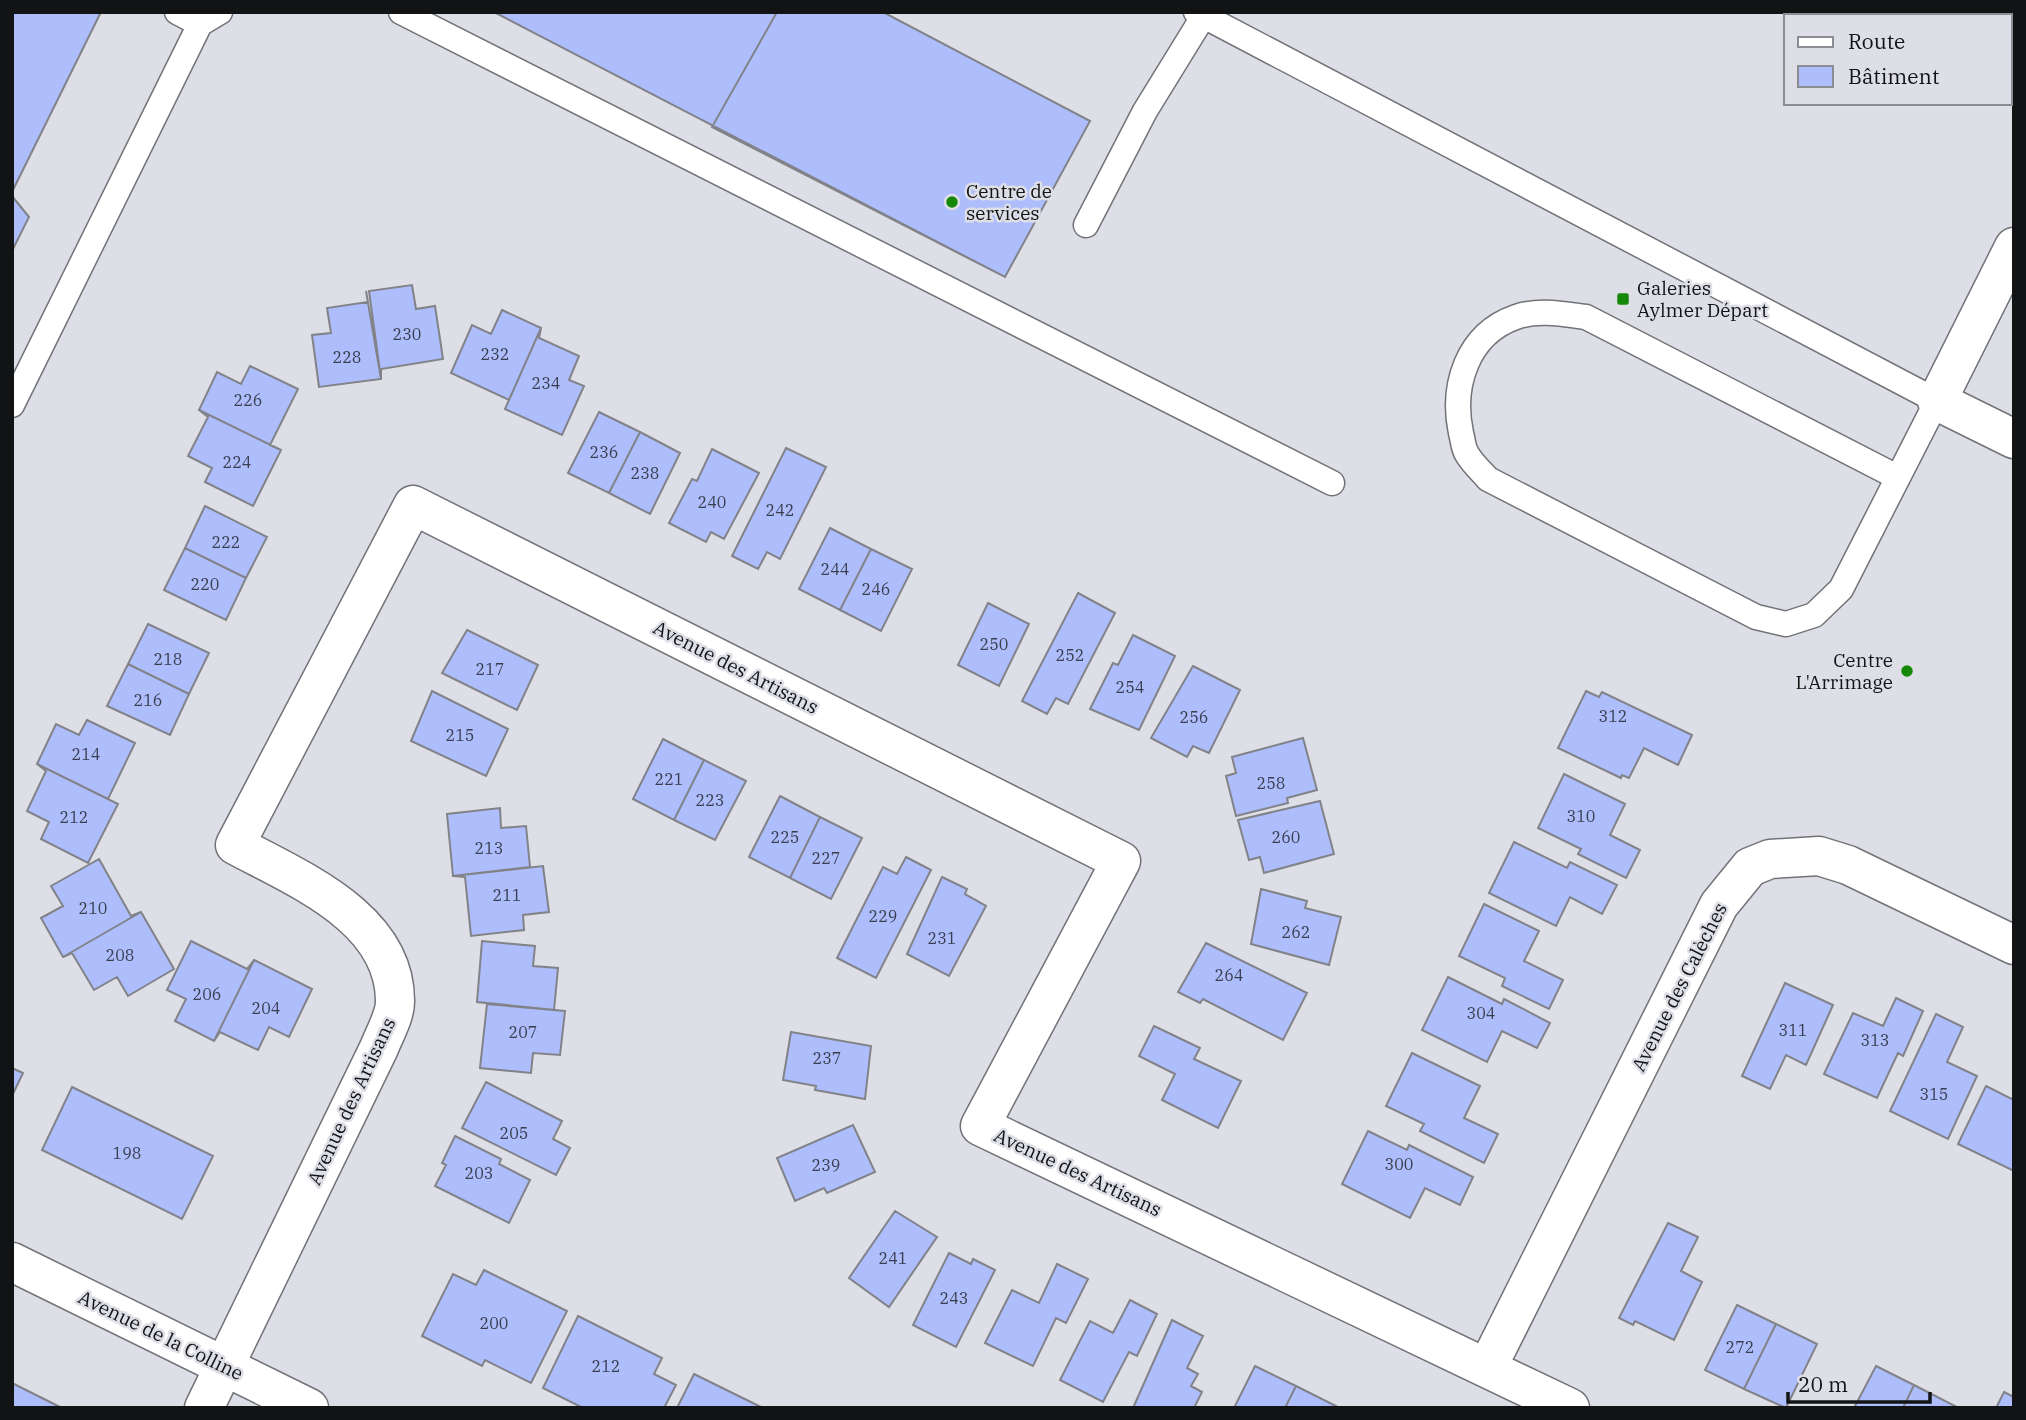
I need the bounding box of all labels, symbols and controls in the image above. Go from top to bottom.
legend [1784,14,2012,105]
text: Route [1848,27,1905,55]
text: Bâtiment [1848,62,1939,90]
place label: Centre de services [966,179,1052,225]
marker: Centre de services [944,194,960,210]
place label: Galeries Aylmer Départ [1637,276,1768,322]
marker: Galeries Aylmer Départ [1615,291,1631,307]
house number: 230 [393,324,421,344]
house number: 232 [481,344,509,364]
house number: 228 [333,347,361,367]
house number: 234 [532,373,560,393]
house number: 226 [234,390,262,410]
house number: 236 [590,442,618,462]
house number: 224 [223,452,251,472]
house number: 238 [631,463,659,483]
house number: 240 [698,492,726,512]
house number: 242 [766,500,794,520]
house number: 222 [212,532,240,552]
house number: 244 [821,559,849,579]
house number: 220 [191,574,219,594]
house number: 246 [862,579,890,599]
street label: Avenue des Artisans [649,615,823,719]
house number: 250 [980,634,1008,654]
house number: 252 [1056,645,1084,665]
place label: Centre L'Arrimage [1796,648,1893,694]
house number: 218 [154,649,182,669]
house number: 217 [476,659,504,679]
marker: Centre L'Arrimage [1899,663,1915,679]
house number: 254 [1116,677,1144,697]
house number: 216 [134,690,162,710]
house number: 312 [1599,706,1627,726]
house number: 256 [1180,707,1208,727]
house number: 215 [446,725,474,745]
house number: 214 [72,744,100,764]
house number: 221 [655,769,683,789]
house number: 258 [1257,773,1285,793]
house number: 223 [696,790,724,810]
house number: 310 [1567,806,1595,826]
house number: 212 [60,807,88,827]
house number: 225 [771,827,799,847]
house number: 260 [1272,827,1300,847]
house number: 213 [475,838,503,858]
house number: 227 [812,848,840,868]
house number: 211 [493,885,521,905]
house number: 210 [79,898,107,918]
street label: Avenue des Calèches [1626,899,1732,1075]
house number: 229 [869,906,897,926]
house number: 262 [1282,922,1310,942]
house number: 231 [928,928,956,948]
house number: 208 [106,945,134,965]
house number: 264 [1215,965,1243,985]
house number: 206 [193,984,221,1004]
house number: 204 [252,998,280,1018]
house number: 304 [1467,1003,1495,1023]
street label: Avenue des Artisans [302,1013,400,1189]
house number: 311 [1779,1020,1807,1040]
house number: 207 [509,1022,537,1042]
house number: 313 [1861,1030,1889,1050]
house number: 237 [813,1048,841,1068]
house number: 315 [1920,1084,1948,1104]
house number: 205 [500,1123,528,1143]
street label: Avenue des Artisans [990,1123,1166,1221]
house number: 198 [113,1143,141,1163]
house number: 300 [1385,1154,1413,1174]
house number: 239 [812,1155,840,1175]
house number: 203 [465,1163,493,1183]
house number: 241 [879,1248,907,1268]
street label: Avenue de la Colline [75,1285,247,1385]
house number: 243 [940,1288,968,1308]
house number: 200 [480,1313,508,1333]
house number: 272 [1726,1337,1754,1357]
house number: 212 [592,1356,620,1376]
scale bar [1788,1360,1930,1404]
text: 20 m [1798,1370,1848,1398]

